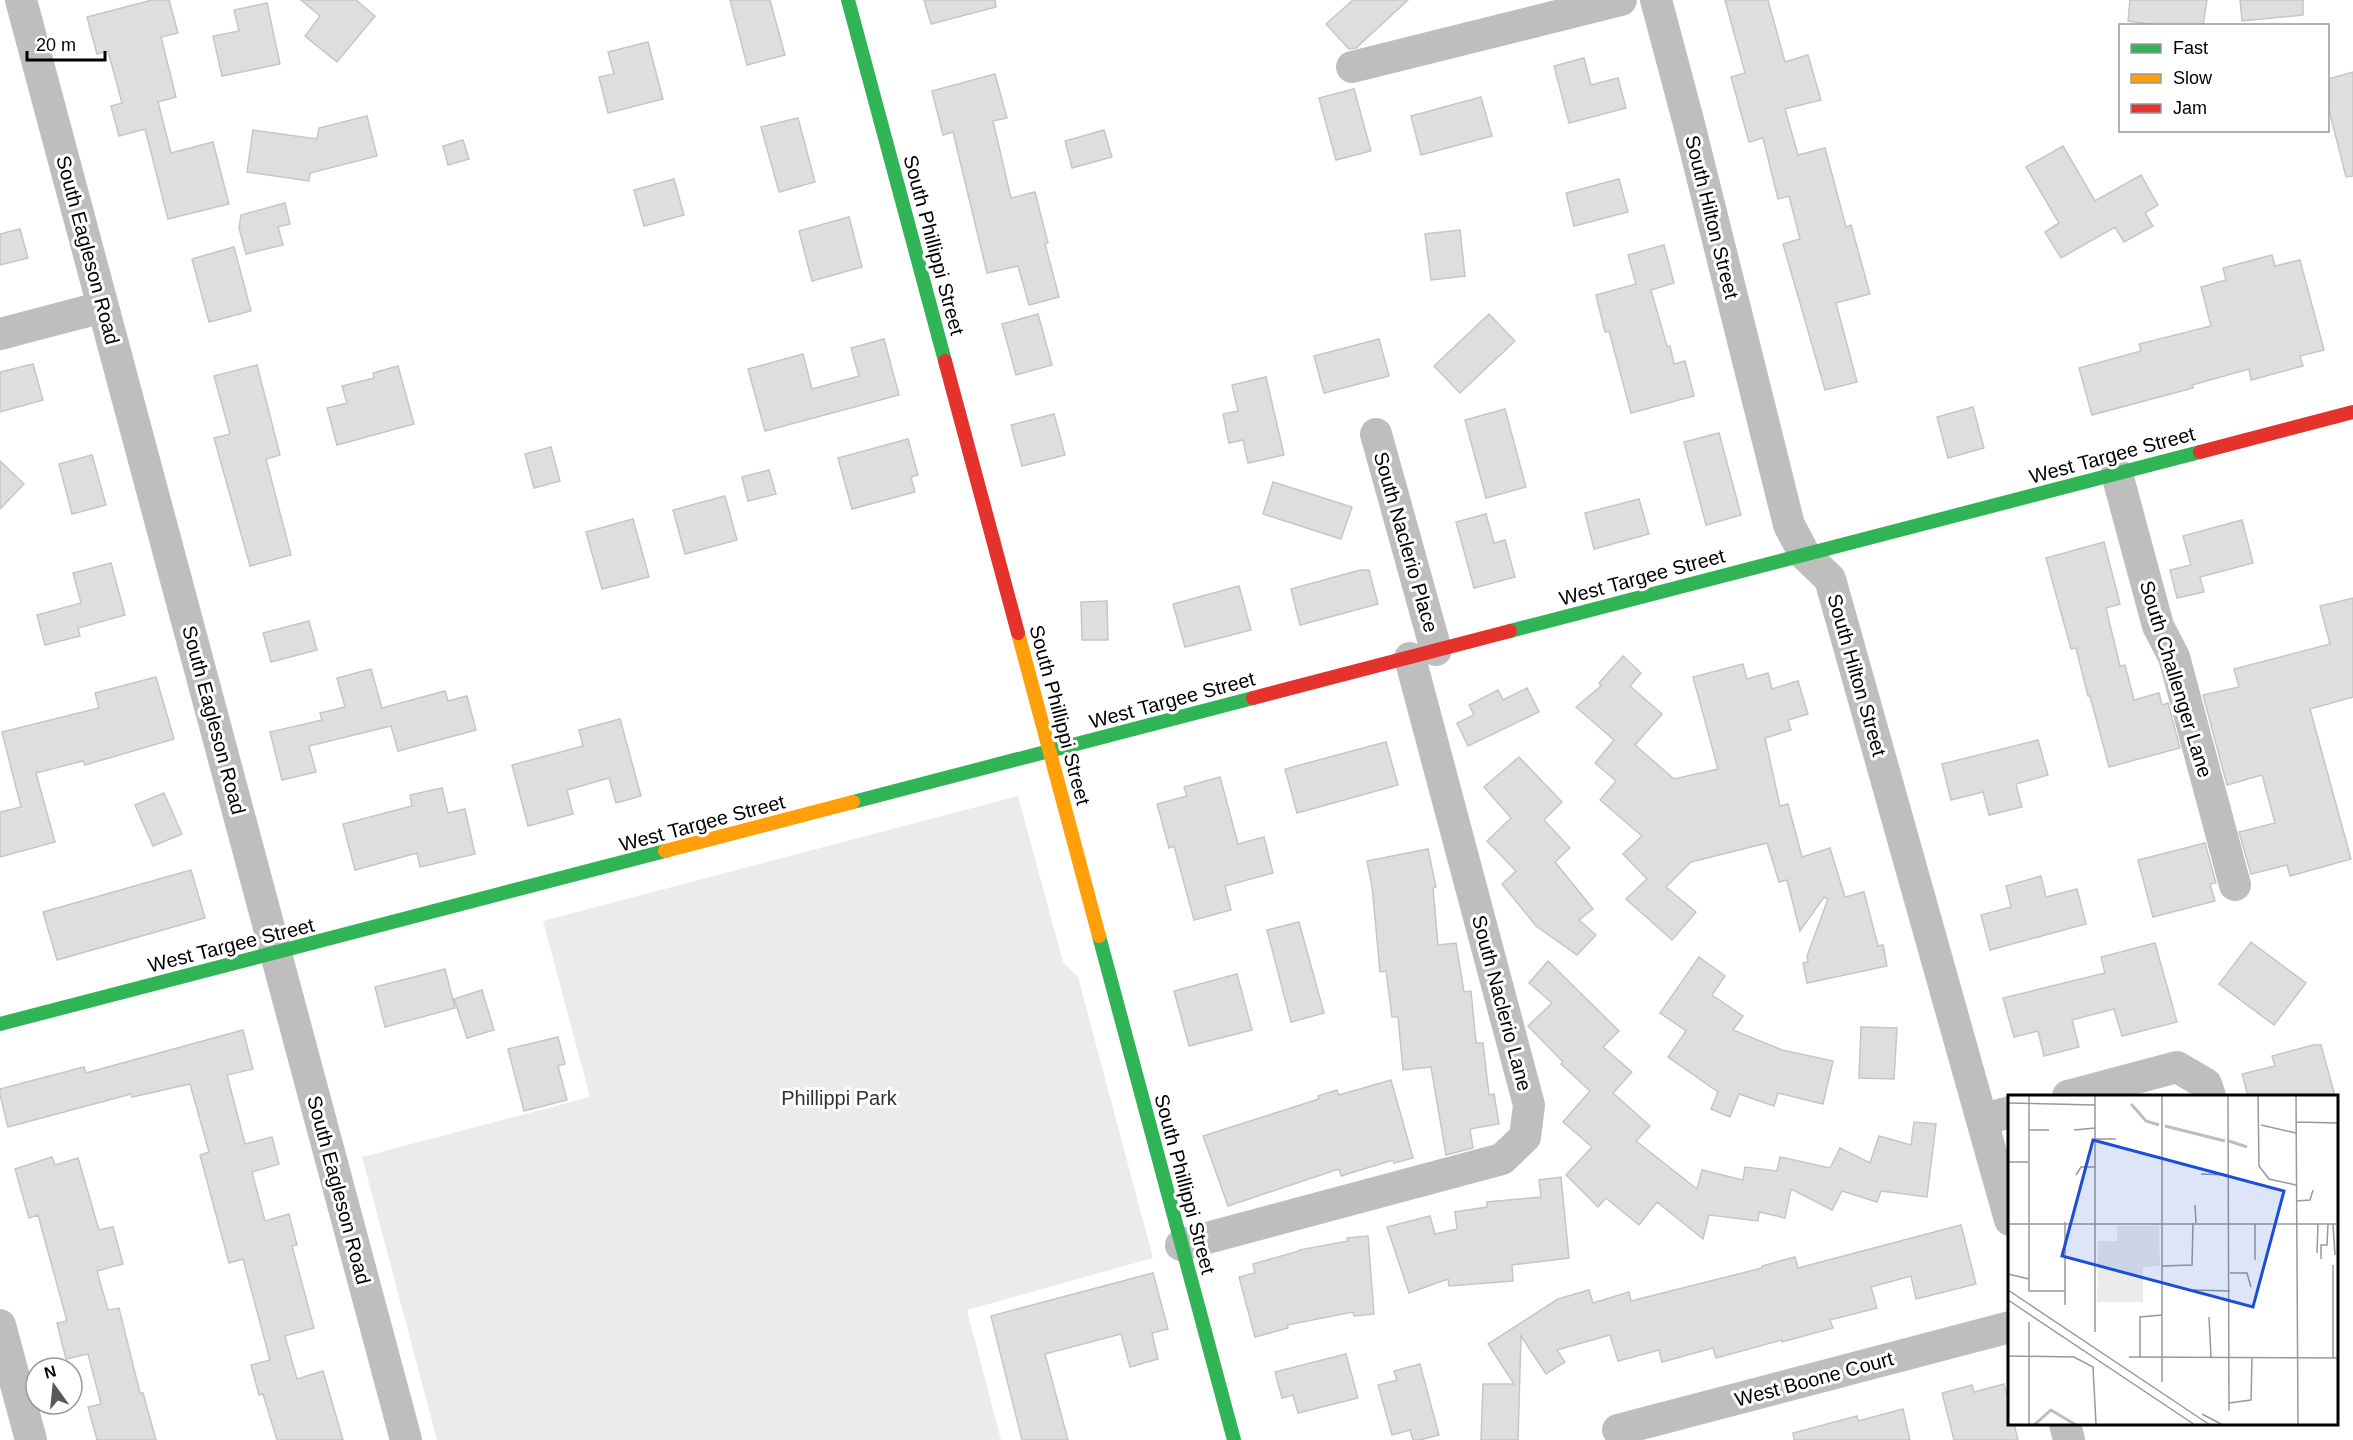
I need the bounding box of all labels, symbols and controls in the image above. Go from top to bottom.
scale bar [27,24,105,62]
legend [2119,24,2329,132]
text: 20 m [36,35,76,55]
text: Fast [2173,38,2208,58]
text: Slow [2173,68,2213,88]
text: Jam [2173,98,2207,118]
street label: South Hilton Street [1681,133,1743,302]
street label: South Phillippi Street [899,152,969,338]
street label: South Eagleson Road [52,153,124,347]
street label: West Targee Street [2027,422,2198,488]
street label: South Naclerio Place [1370,449,1442,635]
street label: West Targee Street [1557,544,1728,610]
street label: South Challenger Lane [2136,578,2216,780]
street label: South Hilton Street [1823,591,1891,759]
street label: South Phillippi Street [1025,622,1095,808]
street label: South Eagleson Road [178,623,250,817]
street label: West Targee Street [1087,667,1258,733]
street label: West Targee Street [617,790,788,856]
street label: South Naclerio Lane [1468,913,1536,1093]
street label: West Targee Street [146,914,317,976]
park label: Phillippi Park [781,1087,898,1109]
street label: South Phillippi Street [1150,1091,1220,1277]
street label: South Eagleson Road [303,1093,375,1287]
inset map [2008,1095,2338,1425]
street label: West Boone Court [1732,1347,1896,1411]
north arrow [24,1356,84,1416]
text: N [42,1362,58,1382]

